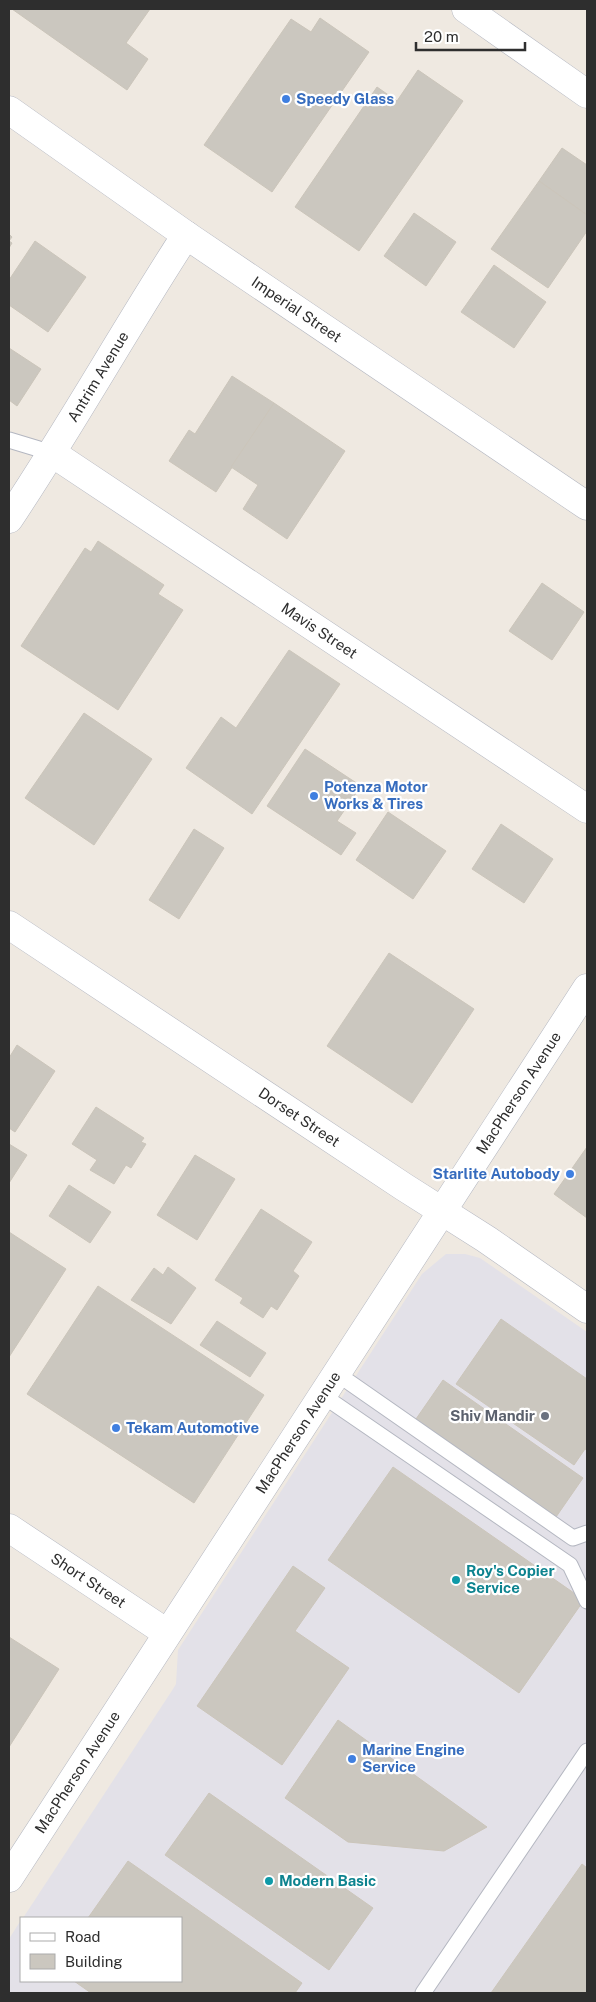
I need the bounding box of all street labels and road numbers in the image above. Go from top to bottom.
street label: Imperial Street [249,273,345,346]
street label: Antrim Avenue [64,328,132,425]
street label: Mavis Street [278,599,361,662]
street label: MacPherson Avenue [473,1029,564,1157]
street label: Dorset Street [255,1084,343,1150]
street label: MacPherson Avenue [252,1368,344,1497]
street label: Short Street [48,1549,129,1611]
street label: MacPherson Avenue [31,1708,123,1836]

